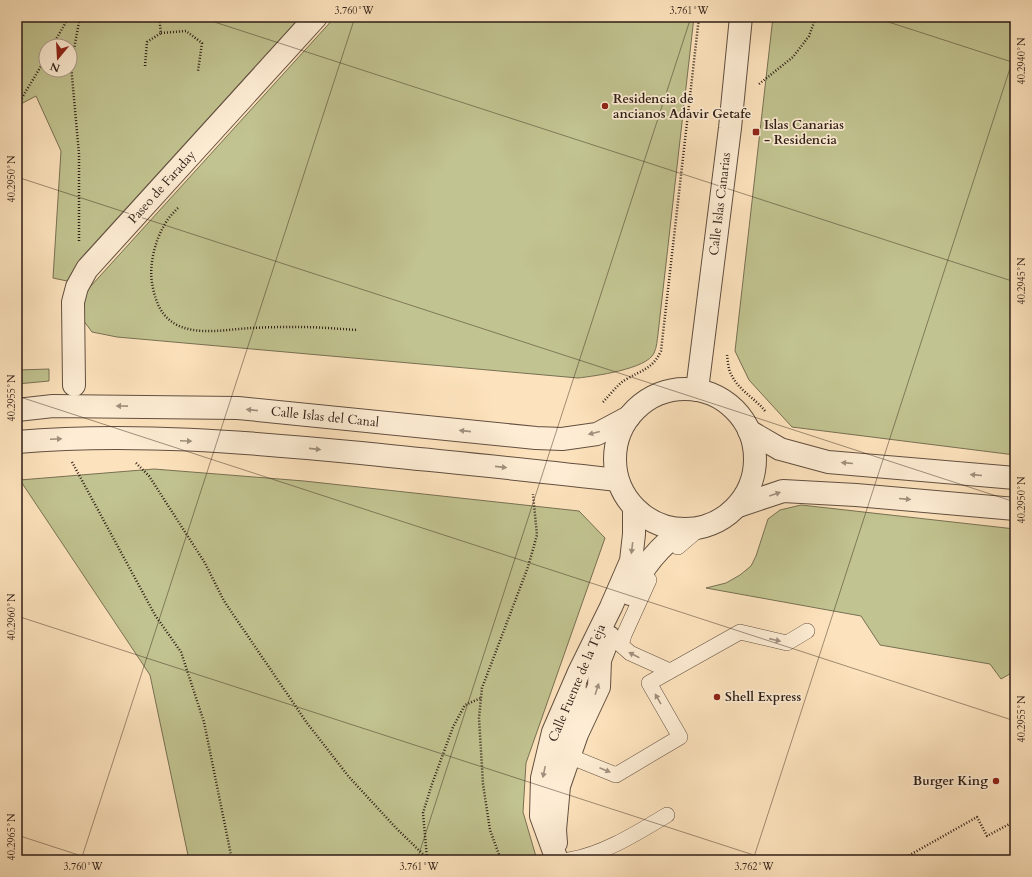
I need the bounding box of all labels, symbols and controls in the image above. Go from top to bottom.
text: 3.760°W [334,4,375,18]
text: 3.761°W [669,4,710,18]
text: 40.2940°N [1015,37,1029,84]
north arrow [38,38,78,78]
text: N [48,58,62,76]
place label: Residencia de ancianos Adavir Getafe [613,90,751,123]
marker: Residencia de ancianos Adavir Getafe [600,101,610,111]
place label: Islas Canarias - Residencia [764,116,844,149]
marker: Islas Canarias - Residencia [751,127,761,137]
street label: Paseo de Faraday [124,146,200,228]
street label: Calle Islas Canarias [705,151,735,257]
text: 40.2950°N [5,155,19,202]
text: 40.2945°N [1015,257,1029,304]
text: 40.2955°N [5,374,19,421]
street label: Calle Islas del Canal [270,402,381,432]
one-way arrow [116,403,128,410]
one-way arrow [246,406,258,413]
one-way arrow [459,428,471,434]
one-way arrow [587,431,600,437]
one-way arrow [50,436,63,442]
one-way arrow [180,437,192,444]
one-way arrow [309,446,322,452]
one-way arrow [841,460,853,467]
one-way arrow [495,464,507,470]
one-way arrow [970,472,982,478]
text: 40.2950°N [1015,476,1029,523]
one-way arrow [770,491,782,497]
one-way arrow [899,496,911,502]
one-way arrow [629,542,635,554]
text: 40.2960°N [5,593,19,640]
street label: Calle Fuente de la Teja [544,621,610,745]
one-way arrow [769,637,781,643]
one-way arrow [629,652,640,658]
one-way arrow [594,682,600,694]
place label: Shell Express [725,688,801,706]
marker: Shell Express [712,692,722,702]
one-way arrow [654,693,661,705]
text: 40.2955°N [1015,695,1029,742]
one-way arrow [540,766,546,778]
one-way arrow [600,767,611,773]
place label: Burger King [913,772,988,790]
marker: Burger King [991,776,1001,786]
text: 40.2965°N [5,813,19,860]
text: 3.760°W [63,860,104,874]
text: 3.761°W [399,860,440,874]
text: 3.762°W [734,860,775,874]

